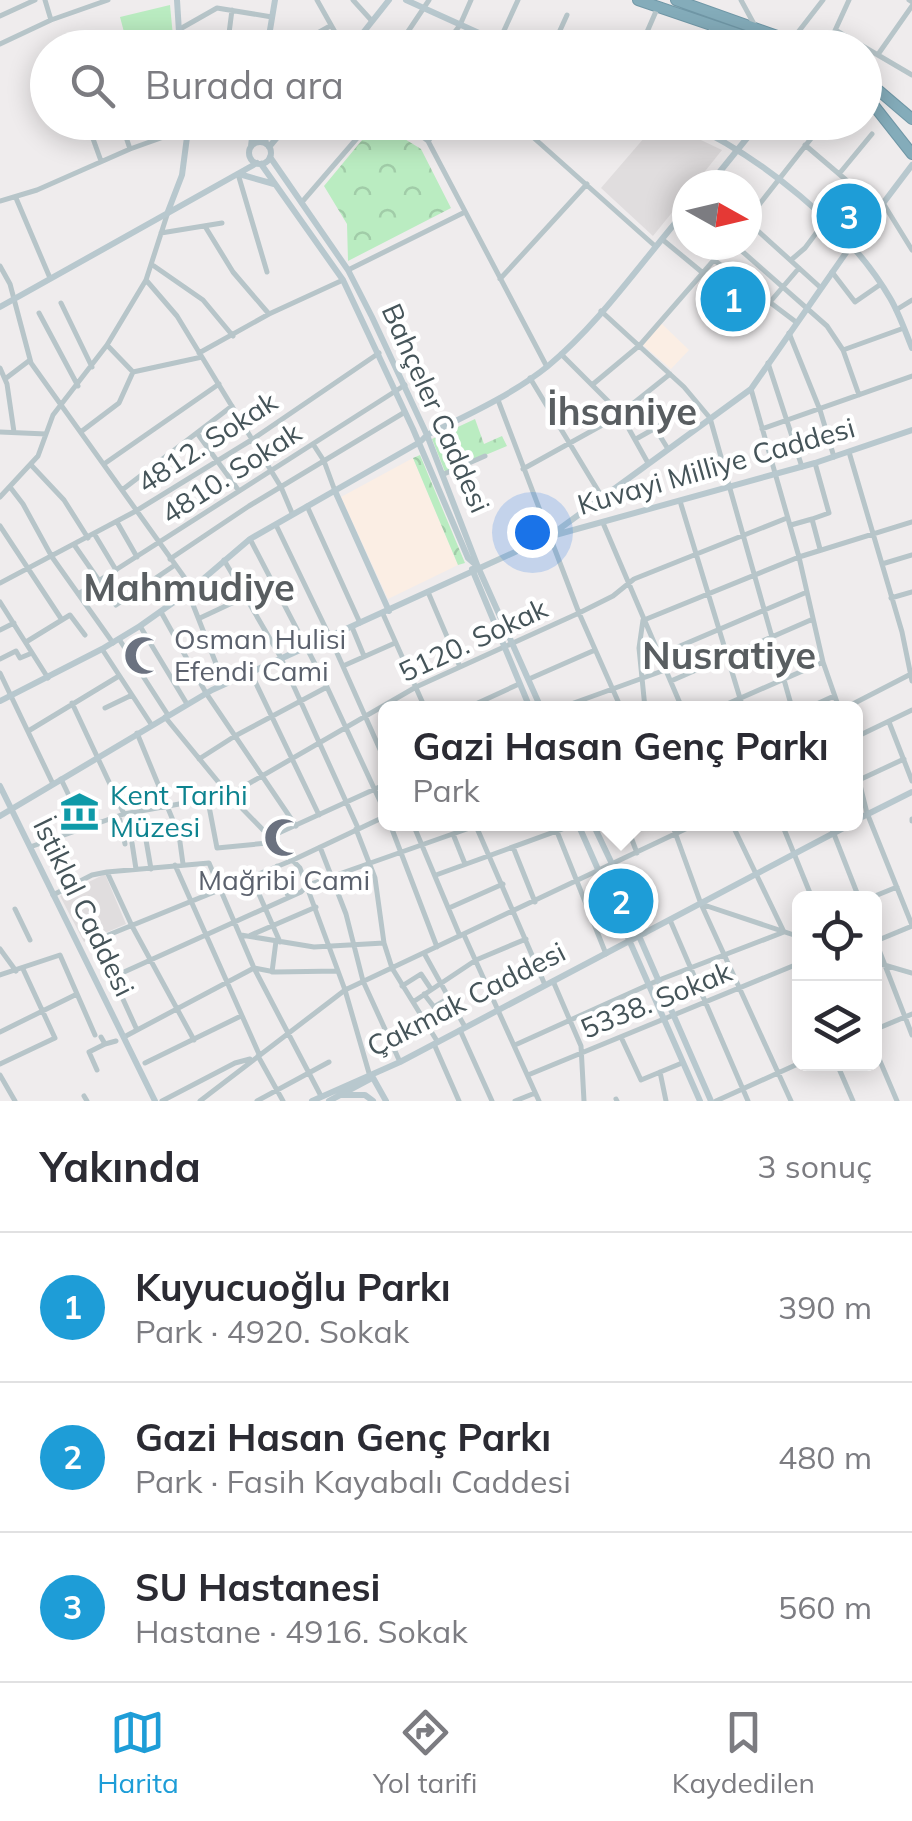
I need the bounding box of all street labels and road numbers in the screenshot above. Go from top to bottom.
street label: Bahçeler Caddesi [375,298,498,518]
street label: 4812. Sokak [130,383,284,500]
street label: Kuvayi Milliye Caddesi [573,409,859,522]
street label: 4810. Sokak [154,414,308,531]
street label: 5120. Sokak [393,590,553,689]
street label: İstiklal Caddesi [26,812,143,1002]
street label: Çakmak Caddesi [361,933,571,1064]
street label: 5338. Sokak [575,953,737,1046]

